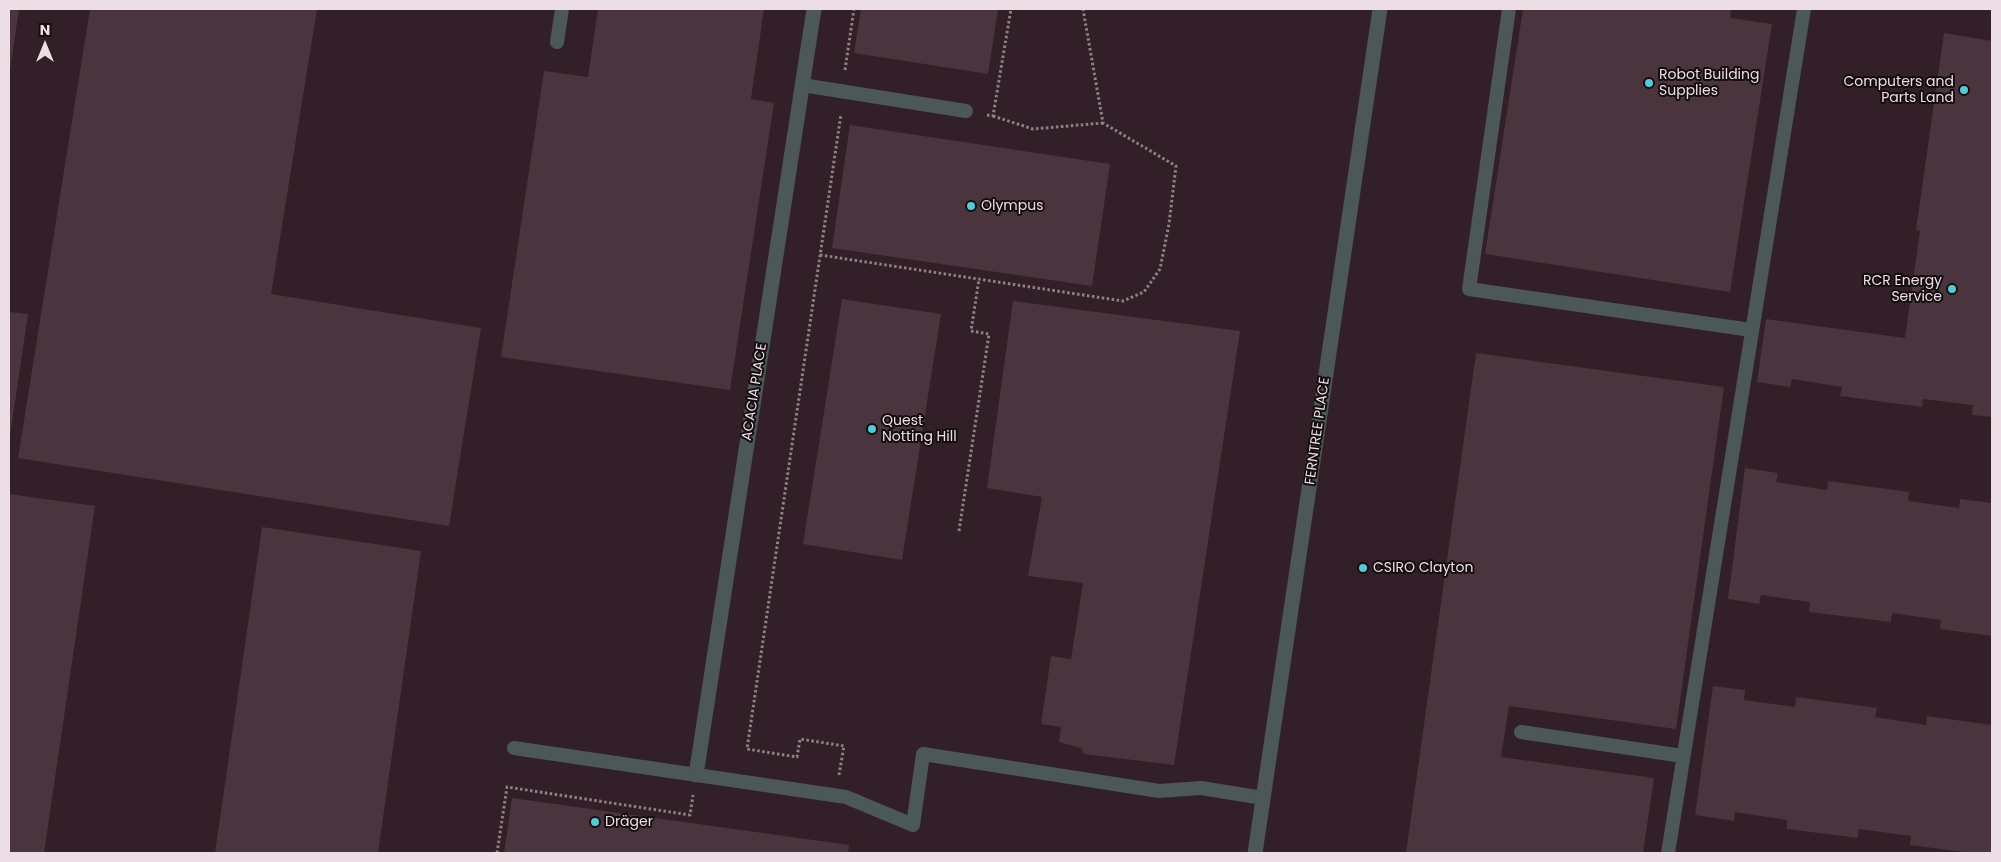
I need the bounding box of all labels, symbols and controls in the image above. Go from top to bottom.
north arrow [20,20,70,70]
text: N [40,20,50,40]
place label: Robot Building Supplies [1659,67,1759,100]
place label: Computers and Parts Land [1843,74,1954,106]
marker: Robot Building Supplies [1643,77,1655,89]
marker: Computers and Parts Land [1958,84,1970,96]
place label: Olympus [981,198,1043,214]
marker: Olympus [965,200,977,212]
place label: RCR Energy Service [1863,273,1942,306]
marker: RCR Energy Service [1946,283,1958,295]
street label: ACACIA PLACE [739,342,771,442]
street label: FERNTREE PLACE [1302,376,1334,486]
place label: Quest Notting Hill [882,413,957,446]
marker: Quest Notting Hill [866,423,878,435]
place label: CSIRO Clayton [1373,560,1473,576]
marker: CSIRO Clayton [1357,562,1369,574]
place label: Dräger [605,814,653,830]
marker: Dräger [589,816,601,828]

